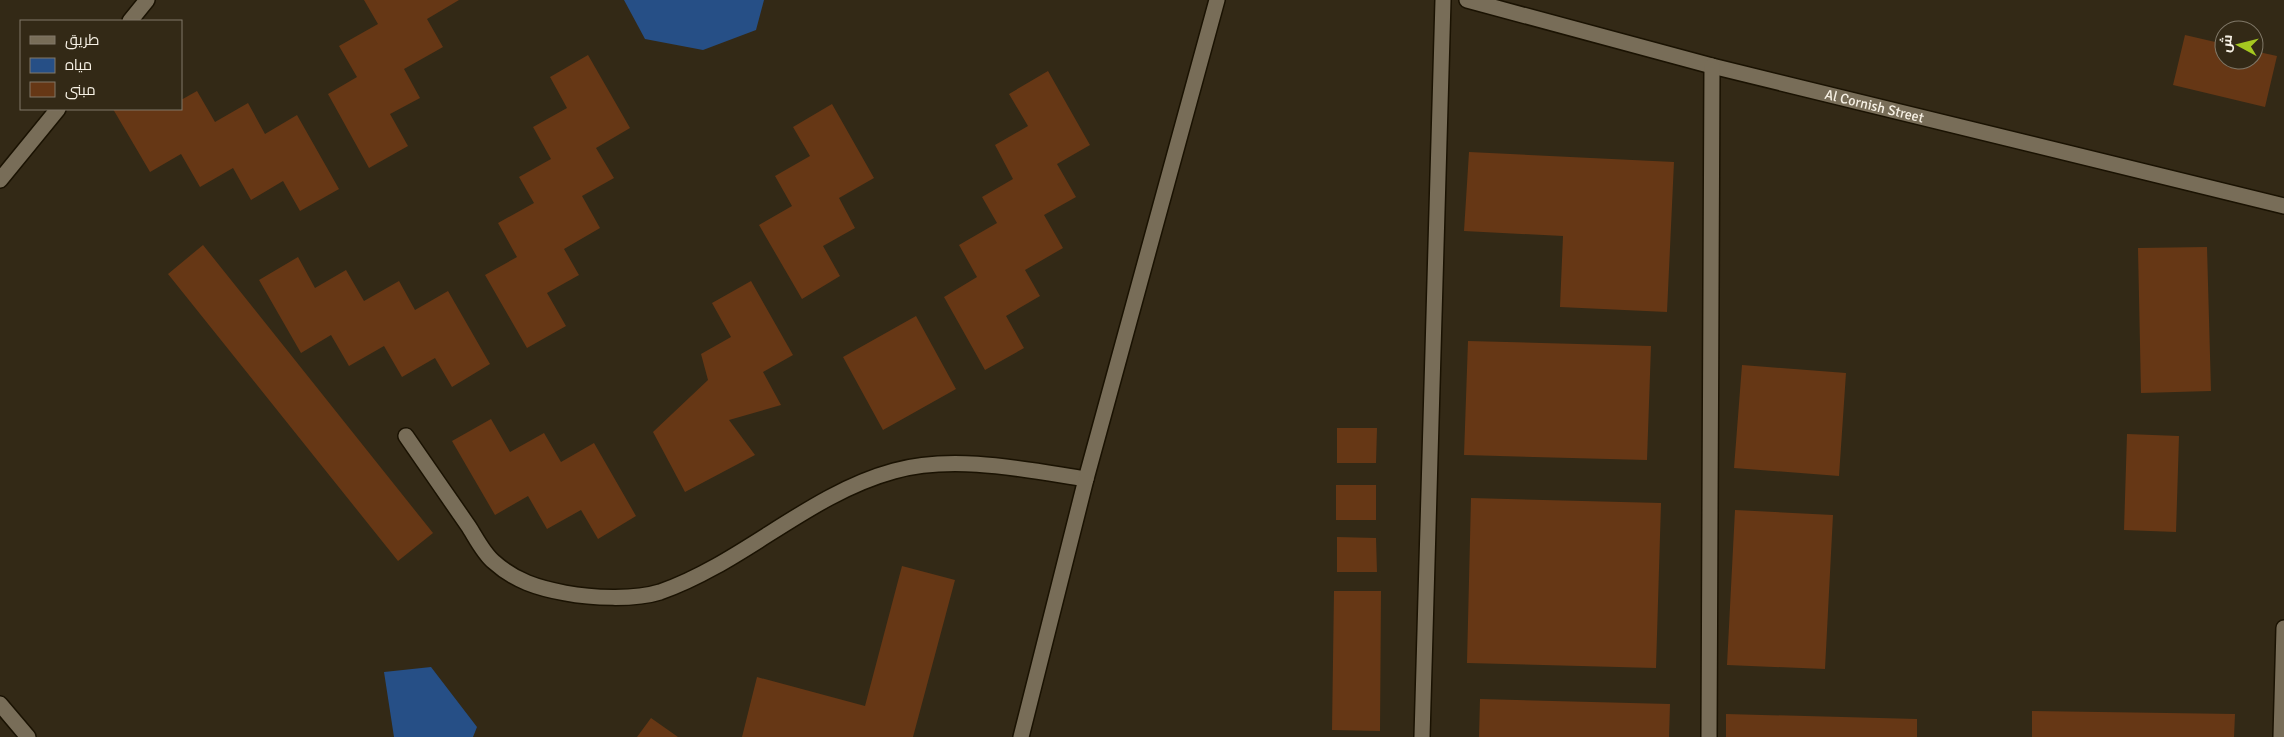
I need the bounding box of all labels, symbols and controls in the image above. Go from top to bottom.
legend [20,20,182,110]
north arrow [2214,20,2264,70]
text: طريق [65,31,99,50]
text: ش [2217,33,2236,53]
text: مياه [65,56,92,74]
text: مبنى [65,81,96,100]
street label: Al Cornish Street [1823,86,1926,127]

